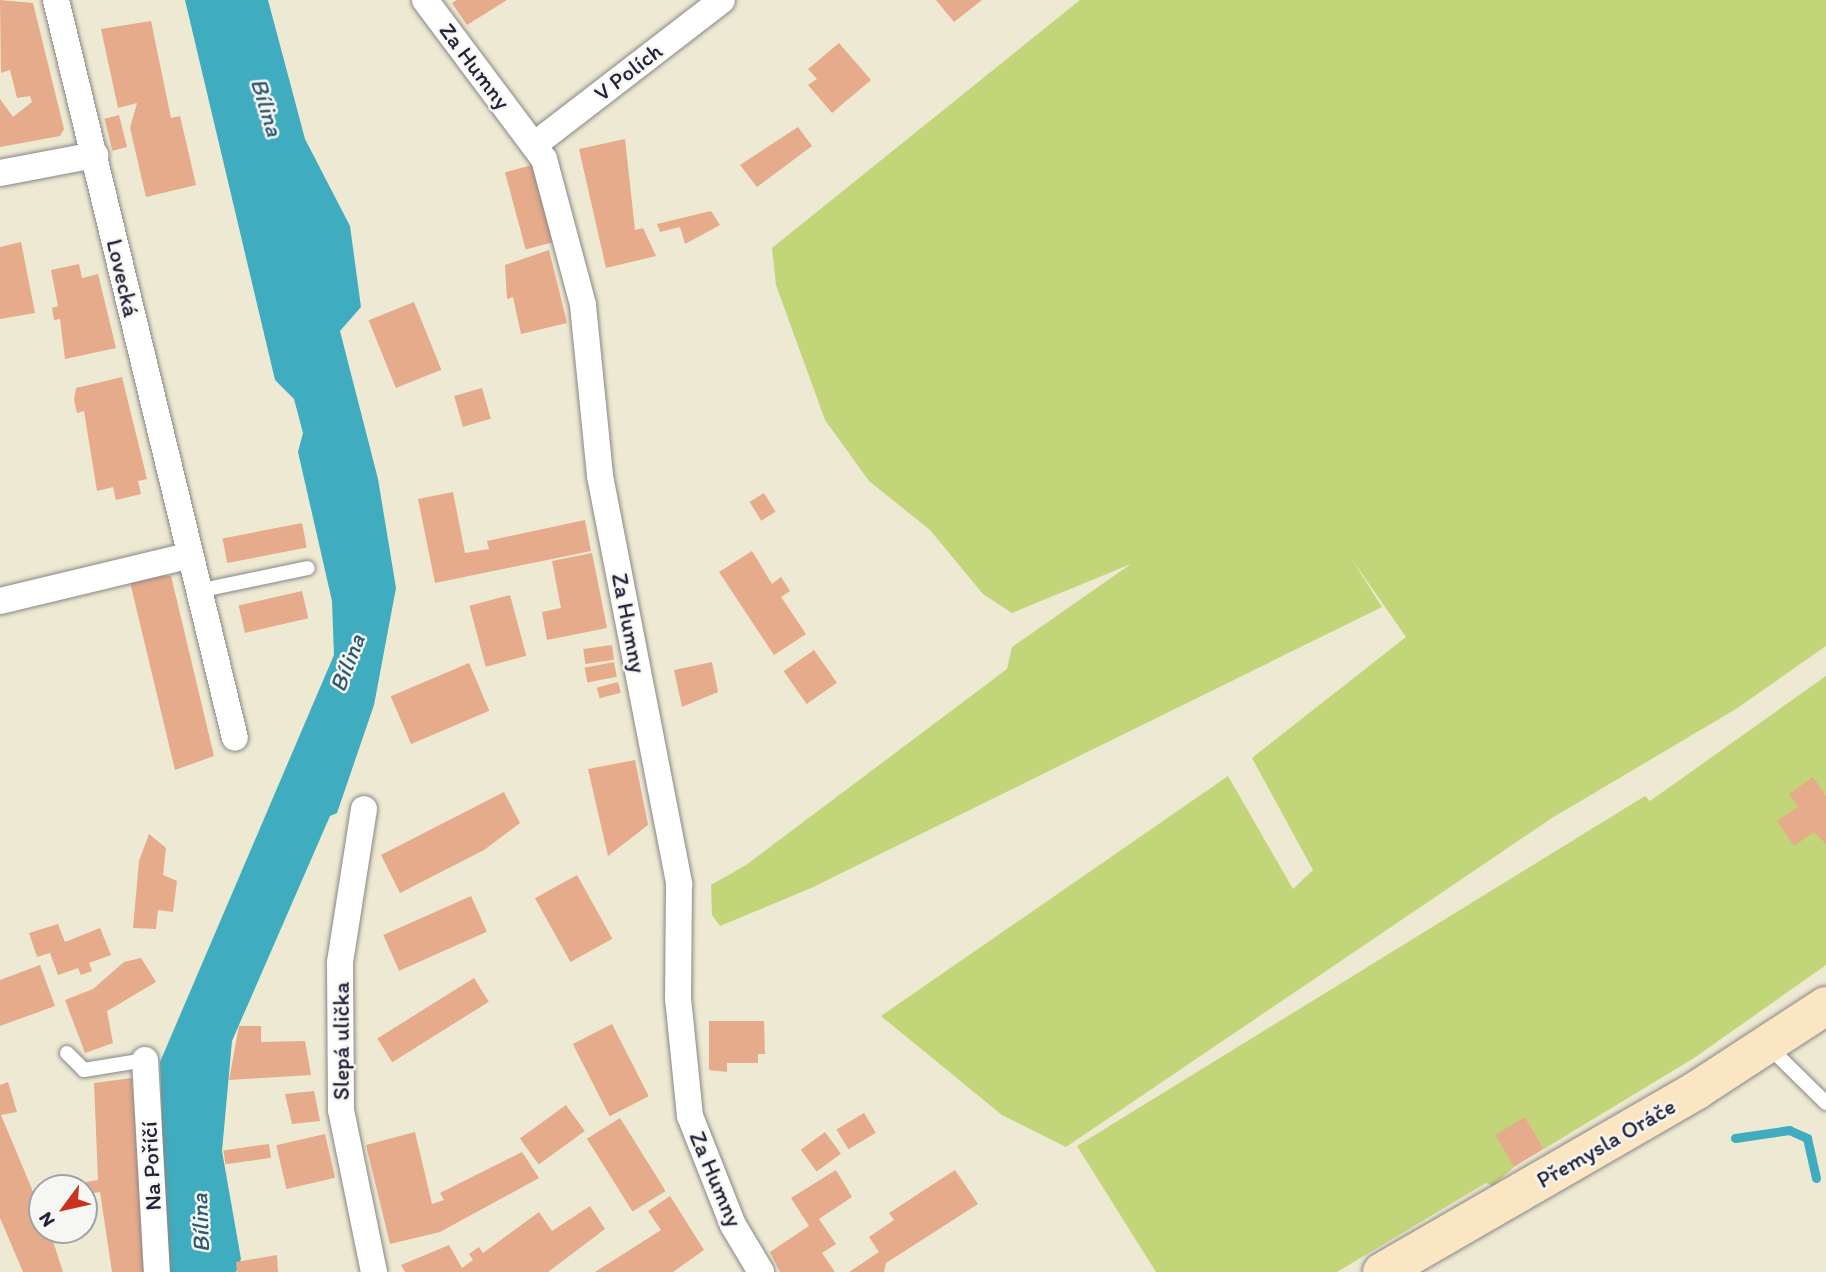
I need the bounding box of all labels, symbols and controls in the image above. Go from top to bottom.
street label: Za Humny [433,17,517,115]
street label: V Polích [589,37,667,107]
water label: Bílina [245,74,289,140]
street label: Lovecká [101,236,145,320]
street label: Za Humny [606,571,652,675]
water label: Bílina [323,630,371,696]
street label: Slepá ulička [327,982,355,1100]
street label: Přemysla Oráče [1531,1092,1681,1194]
street label: Na Poříčí [135,1121,167,1211]
street label: Za Humny [683,1127,749,1231]
north arrow [28,1174,98,1244]
water label: Bílina [185,1193,215,1253]
text: N [34,1208,60,1231]

